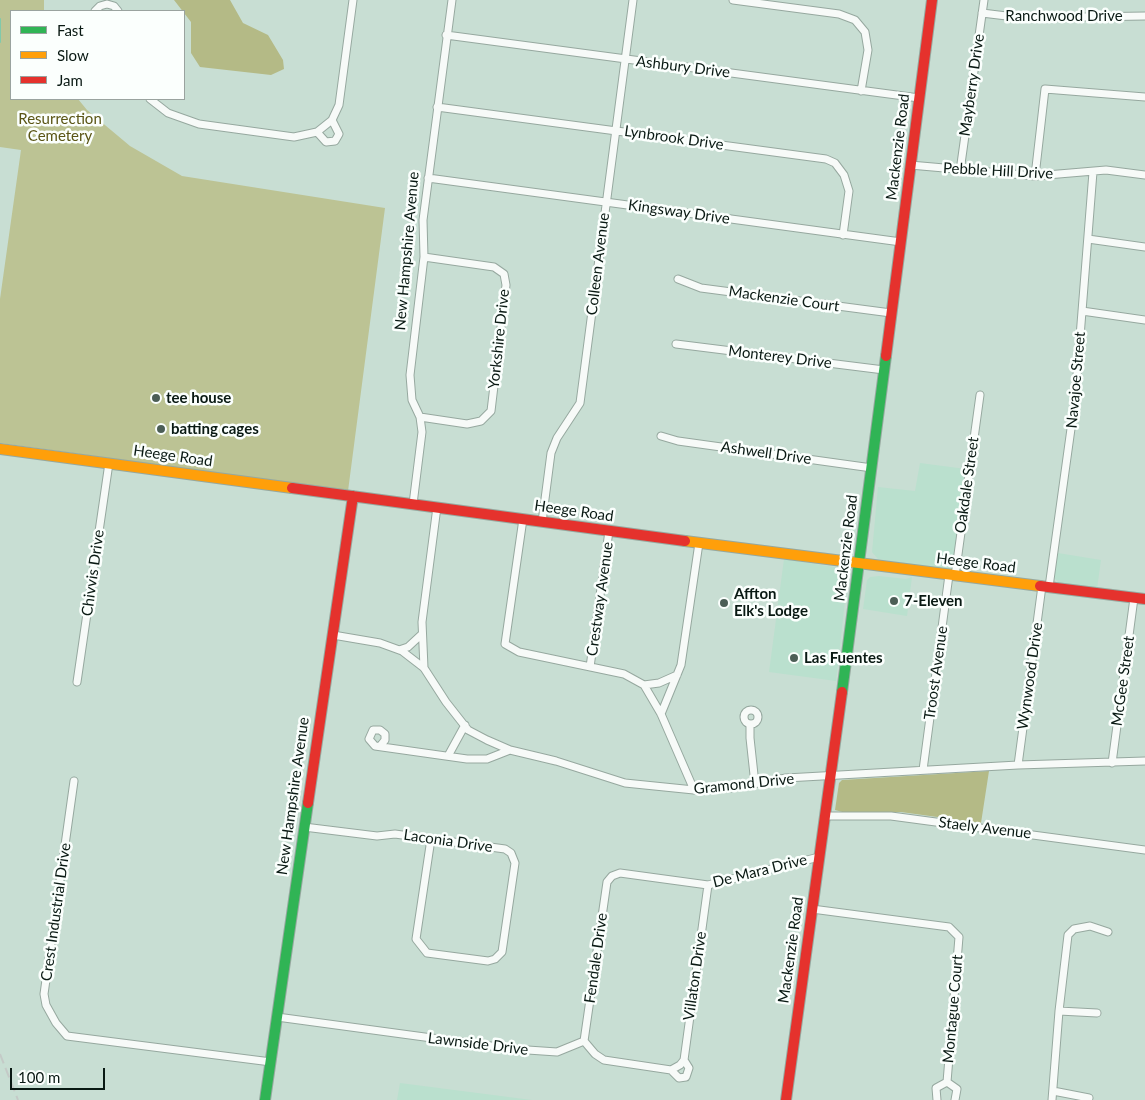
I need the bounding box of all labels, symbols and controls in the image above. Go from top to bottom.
street label: Ranchwood Drive [1005,7,1123,25]
legend [10,10,185,100]
text: Fast [57,21,84,39]
street label: Mayberry Drive [956,33,988,137]
text: Slow [57,46,89,64]
street label: Ashbury Drive [635,52,731,82]
text: Jam [57,71,83,89]
street label: Mackenzie Road [883,93,913,201]
park label: Resurrection Cemetery [18,110,102,145]
street label: Lynbrook Drive [623,122,725,154]
street label: Pebble Hill Drive [942,159,1054,183]
street label: New Hampshire Avenue [391,171,423,331]
street label: Kingsway Drive [627,196,731,228]
street label: Colleen Avenue [583,212,613,316]
street label: Mackenzie Court [728,282,840,316]
street label: Yorkshire Drive [485,288,513,390]
street label: Navajoe Street [1063,331,1089,429]
street label: Monterey Drive [727,342,833,372]
place label: tee house [166,389,231,407]
marker: tee house [150,392,162,404]
place label: batting cages [171,420,259,438]
marker: batting cages [155,423,167,435]
street label: Oakdale Street [951,436,983,534]
street label: Ashwell Drive [720,438,812,468]
street label: Heege Road [132,442,214,470]
street label: Mackenzie Road [831,494,861,602]
street label: Heege Road [533,497,615,525]
street label: Chivvis Drive [78,529,108,617]
street label: Crestway Avenue [583,541,617,657]
street label: Heege Road [935,549,1017,577]
place label: Affton Elk's Lodge [734,585,808,620]
place label: 7-Eleven [904,592,963,610]
marker: 7-Eleven [888,595,900,607]
marker: Affton Elk's Lodge [718,597,730,609]
street label: Wynwood Drive [1014,621,1046,731]
street label: Troost Avenue [920,625,952,721]
street label: McGee Street [1108,635,1138,727]
place label: Las Fuentes [804,649,883,667]
marker: Las Fuentes [788,652,800,664]
street label: New Hampshire Avenue [273,716,313,876]
street label: Gramond Drive [693,770,795,798]
street label: Staely Avenue [938,813,1032,843]
street label: Laconia Drive [402,826,494,856]
street label: Crest Industrial Drive [37,842,75,982]
street label: De Mara Drive [711,851,809,891]
street label: Mackenzie Road [775,896,807,1004]
street label: Fendale Drive [581,912,611,1004]
street label: Villaton Drive [680,930,710,1022]
street label: Montague Court [939,954,967,1064]
street label: Lawnside Drive [427,1029,529,1059]
scale bar [12,1058,108,1090]
text: 100 m [18,1068,60,1086]

